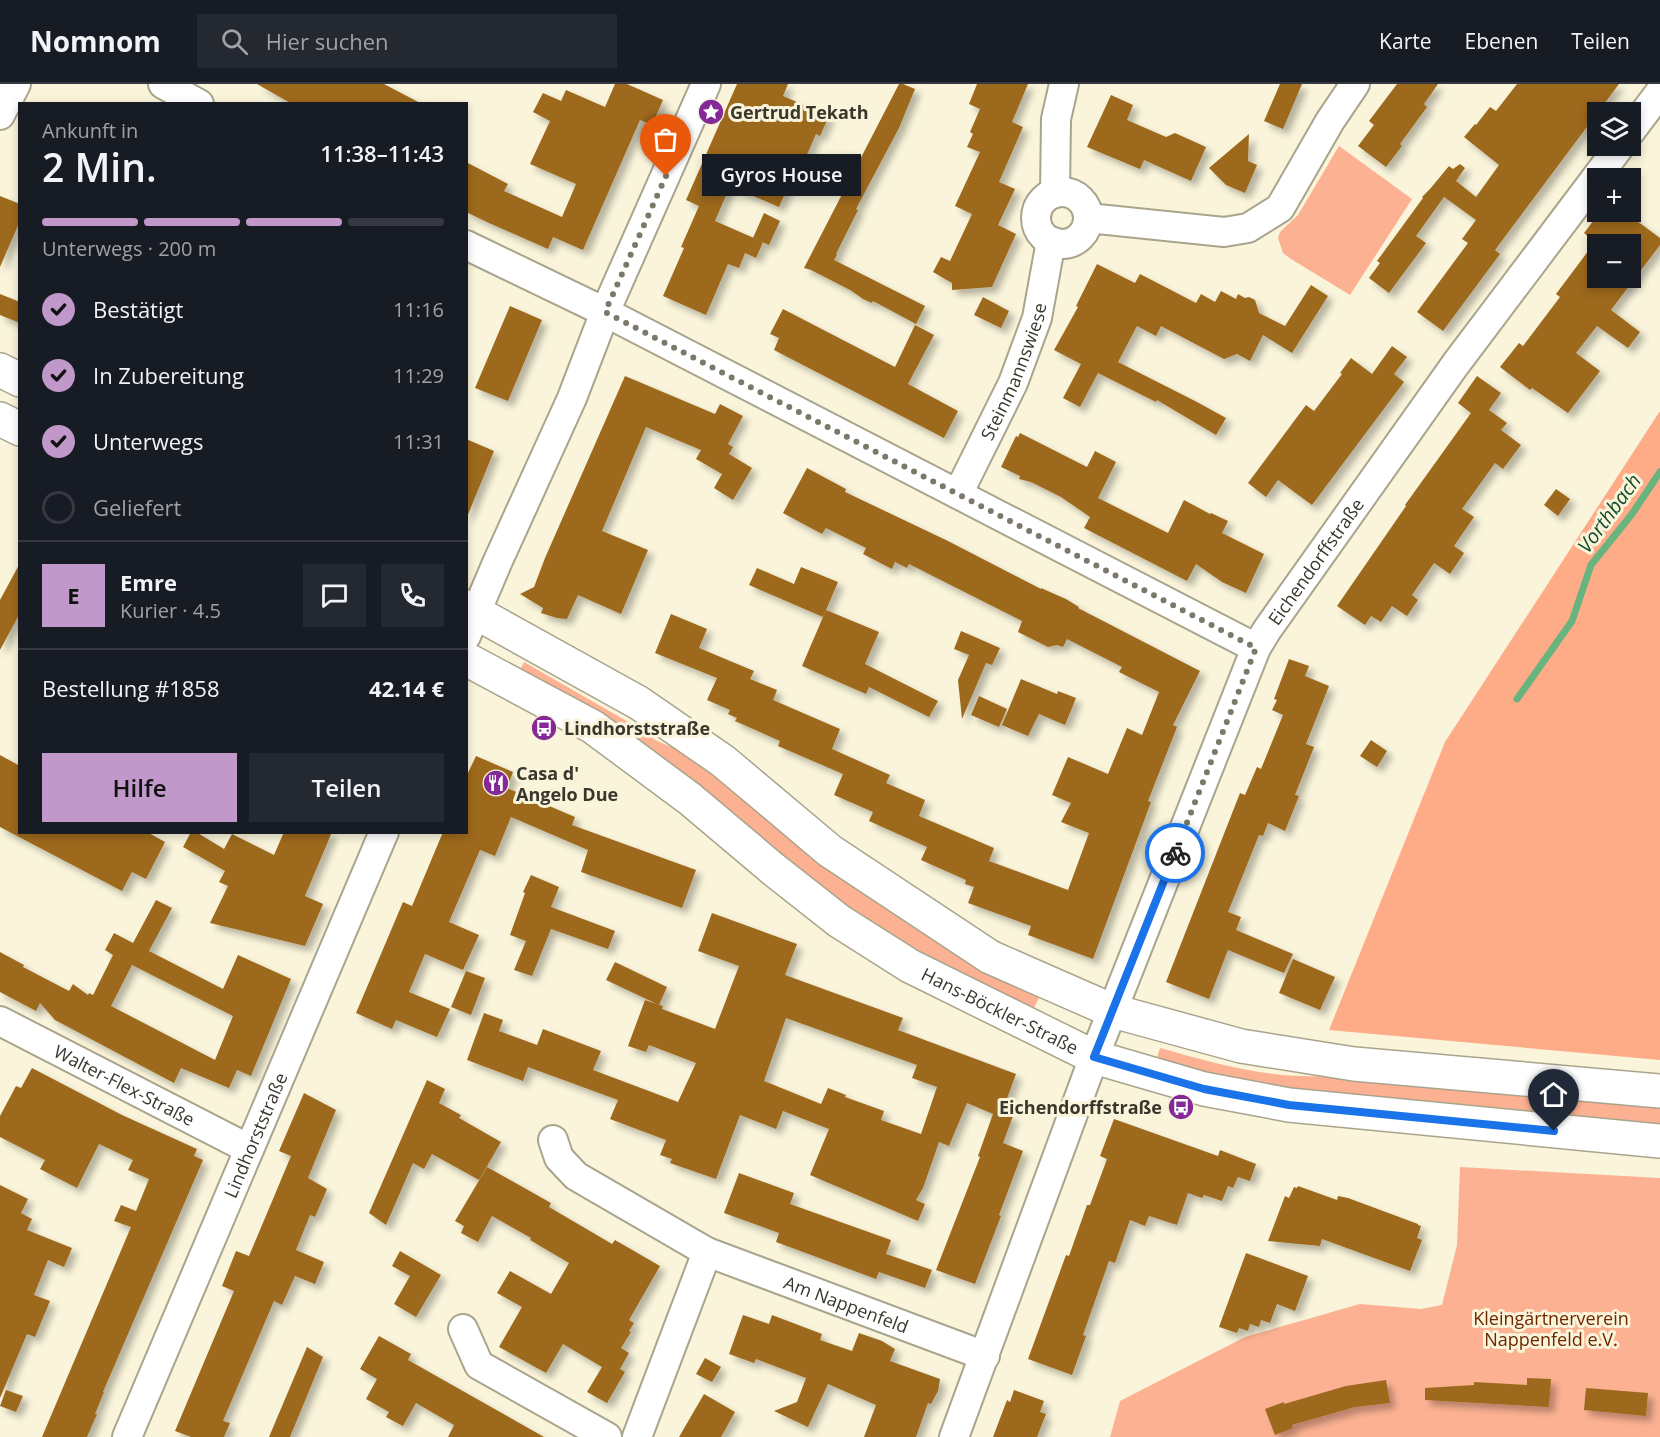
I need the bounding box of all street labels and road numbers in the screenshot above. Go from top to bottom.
street label: Steinmannswiese [975,301,1052,444]
street label: Eichendorffstraße [1262,493,1369,630]
street label: Hans-Böckler-Straße [918,962,1083,1059]
street label: Walter-Flex-Straße [50,1039,199,1131]
street label: Lindhorststraße [218,1069,292,1201]
street label: Am Nappenfeld [781,1270,912,1338]

